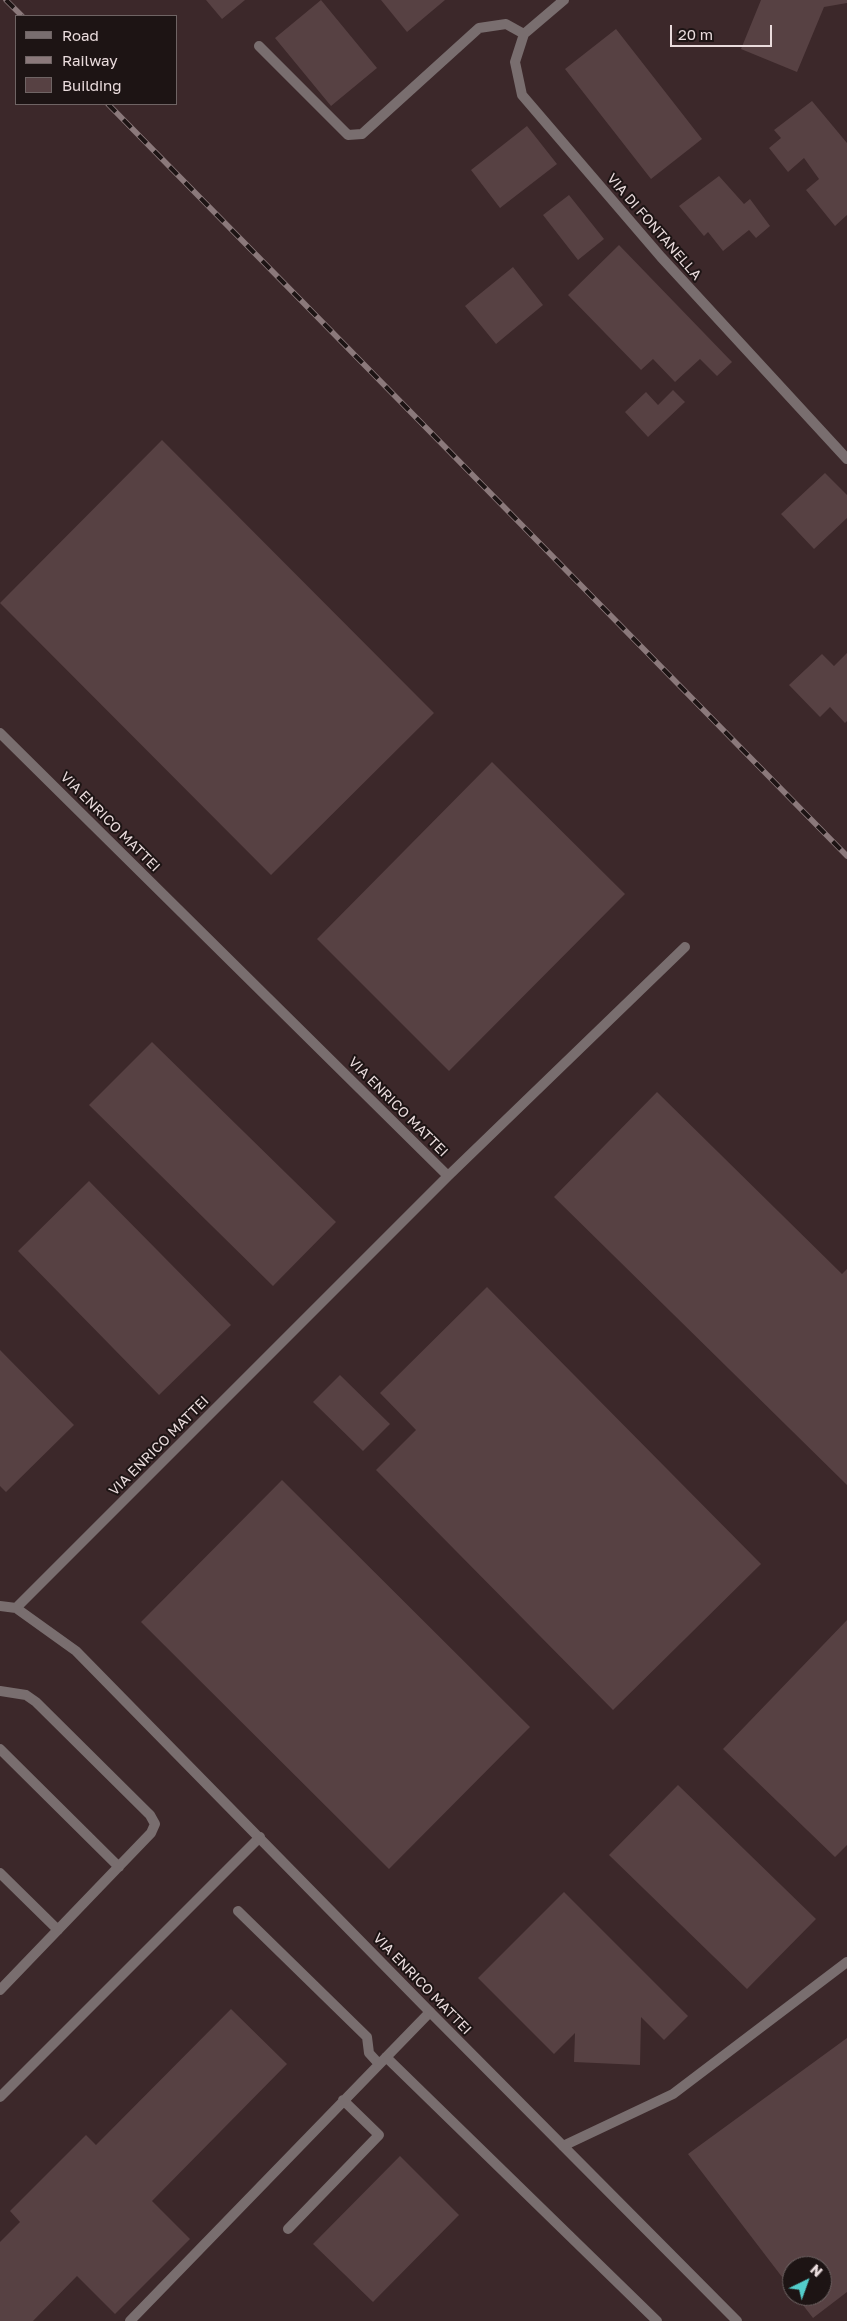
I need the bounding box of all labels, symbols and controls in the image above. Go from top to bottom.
legend [15,15,178,105]
scale bar [672,15,774,47]
text: 20 m [678,25,713,43]
text: Road [62,26,99,44]
text: Railway [62,51,118,69]
text: Building [62,76,122,94]
street label: VIA DI FONTANELLA [603,170,705,284]
street label: VIA ENRICO MATTEI [57,769,163,875]
street label: VIA ENRICO MATTEI [345,1054,451,1160]
street label: VIA ENRICO MATTEI [106,1393,212,1499]
street label: VIA ENRICO MATTEI [369,1930,475,2038]
north arrow [782,2256,832,2306]
text: N [807,2260,826,2280]

